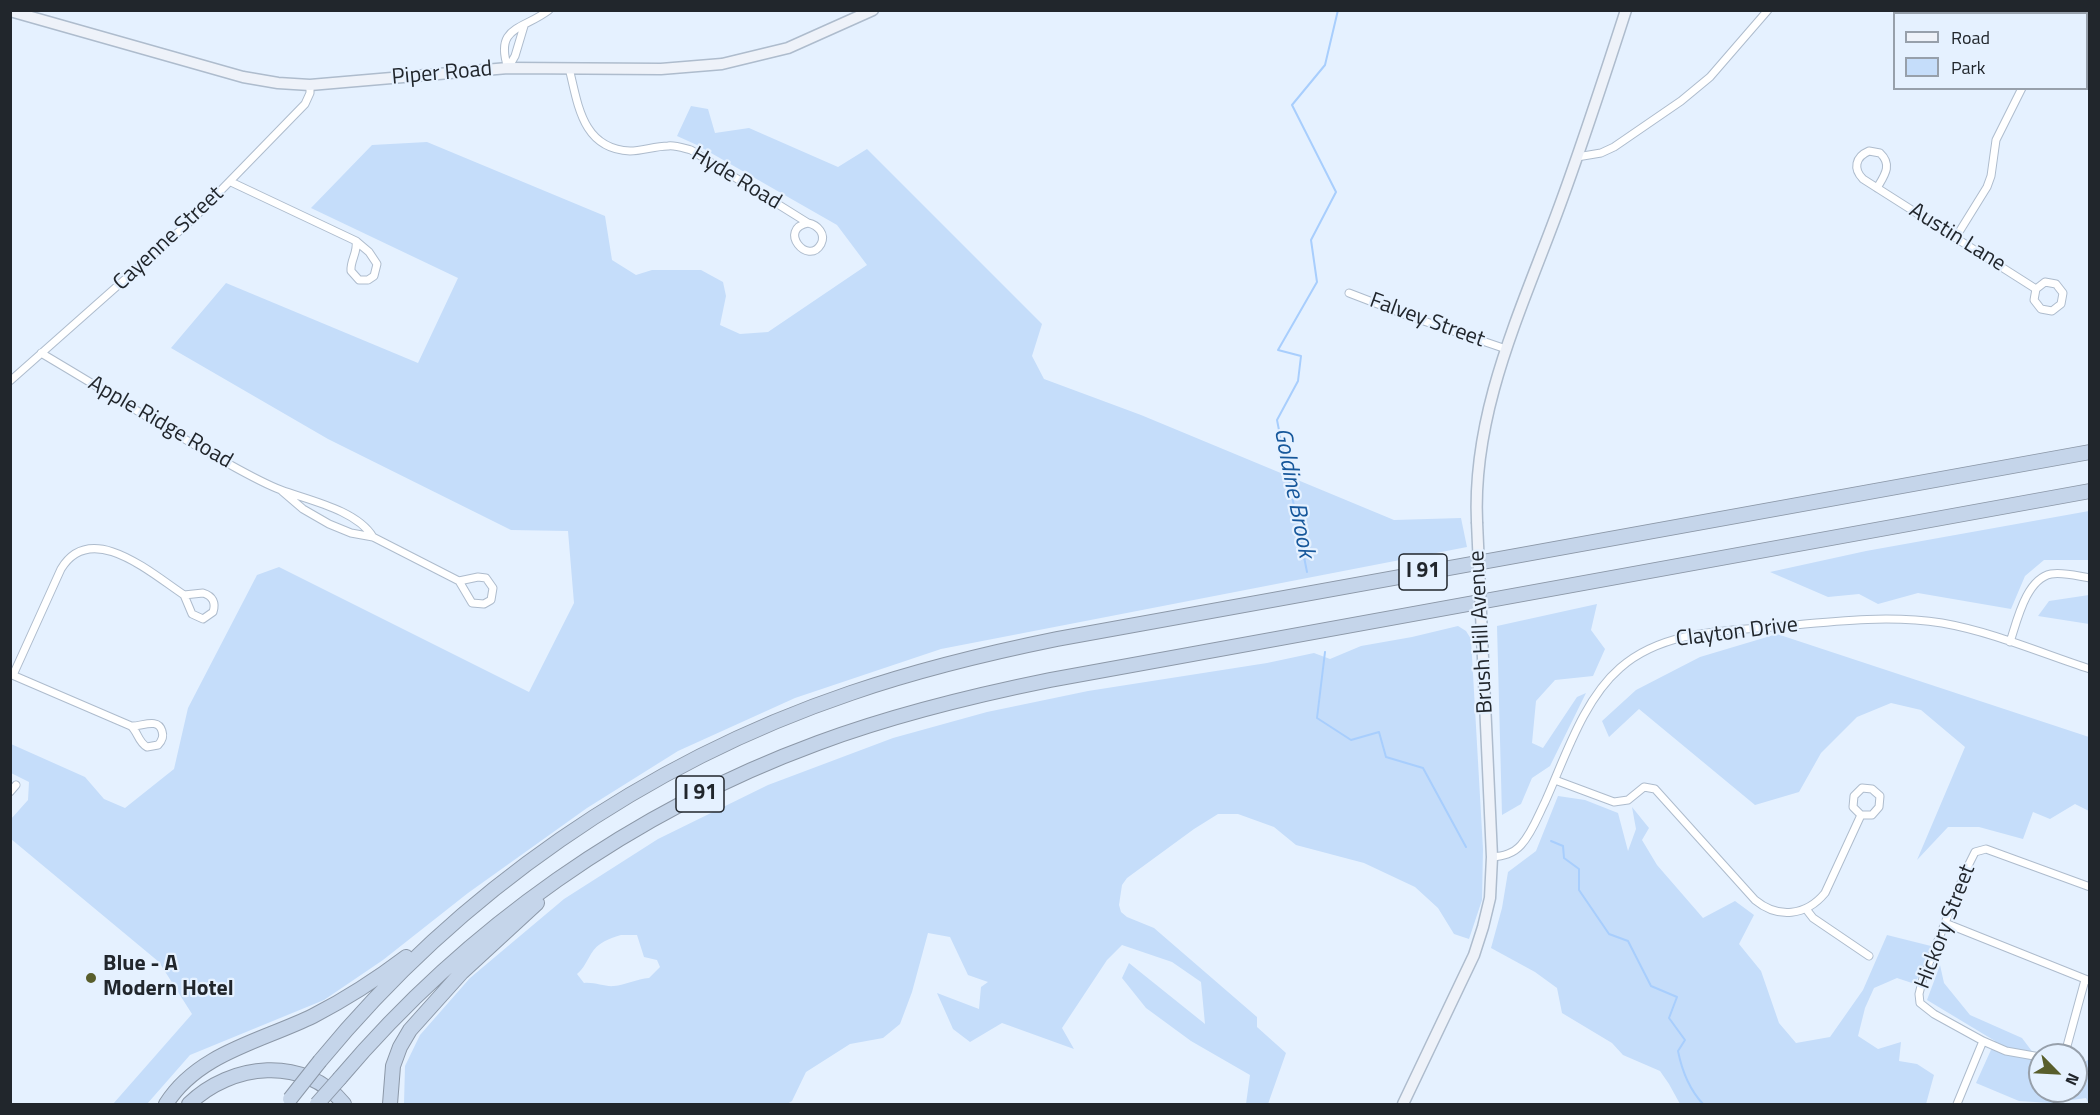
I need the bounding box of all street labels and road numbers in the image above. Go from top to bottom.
street label: Piper Road [391,56,493,92]
street label: Hyde Road [686,142,786,216]
street label: Cayenne Street [109,181,229,297]
street label: Austin Lane [1904,198,2010,278]
street label: Falvey Street [1366,288,1488,354]
street label: Apple Ridge Road [83,371,237,475]
street label: Brush Hill Avenue [1465,550,1499,714]
road number: I 91 [1399,554,1447,590]
street label: Clayton Drive [1675,612,1799,654]
road number: I 91 [676,776,724,812]
street label: Hickory Street [1910,861,1982,993]

